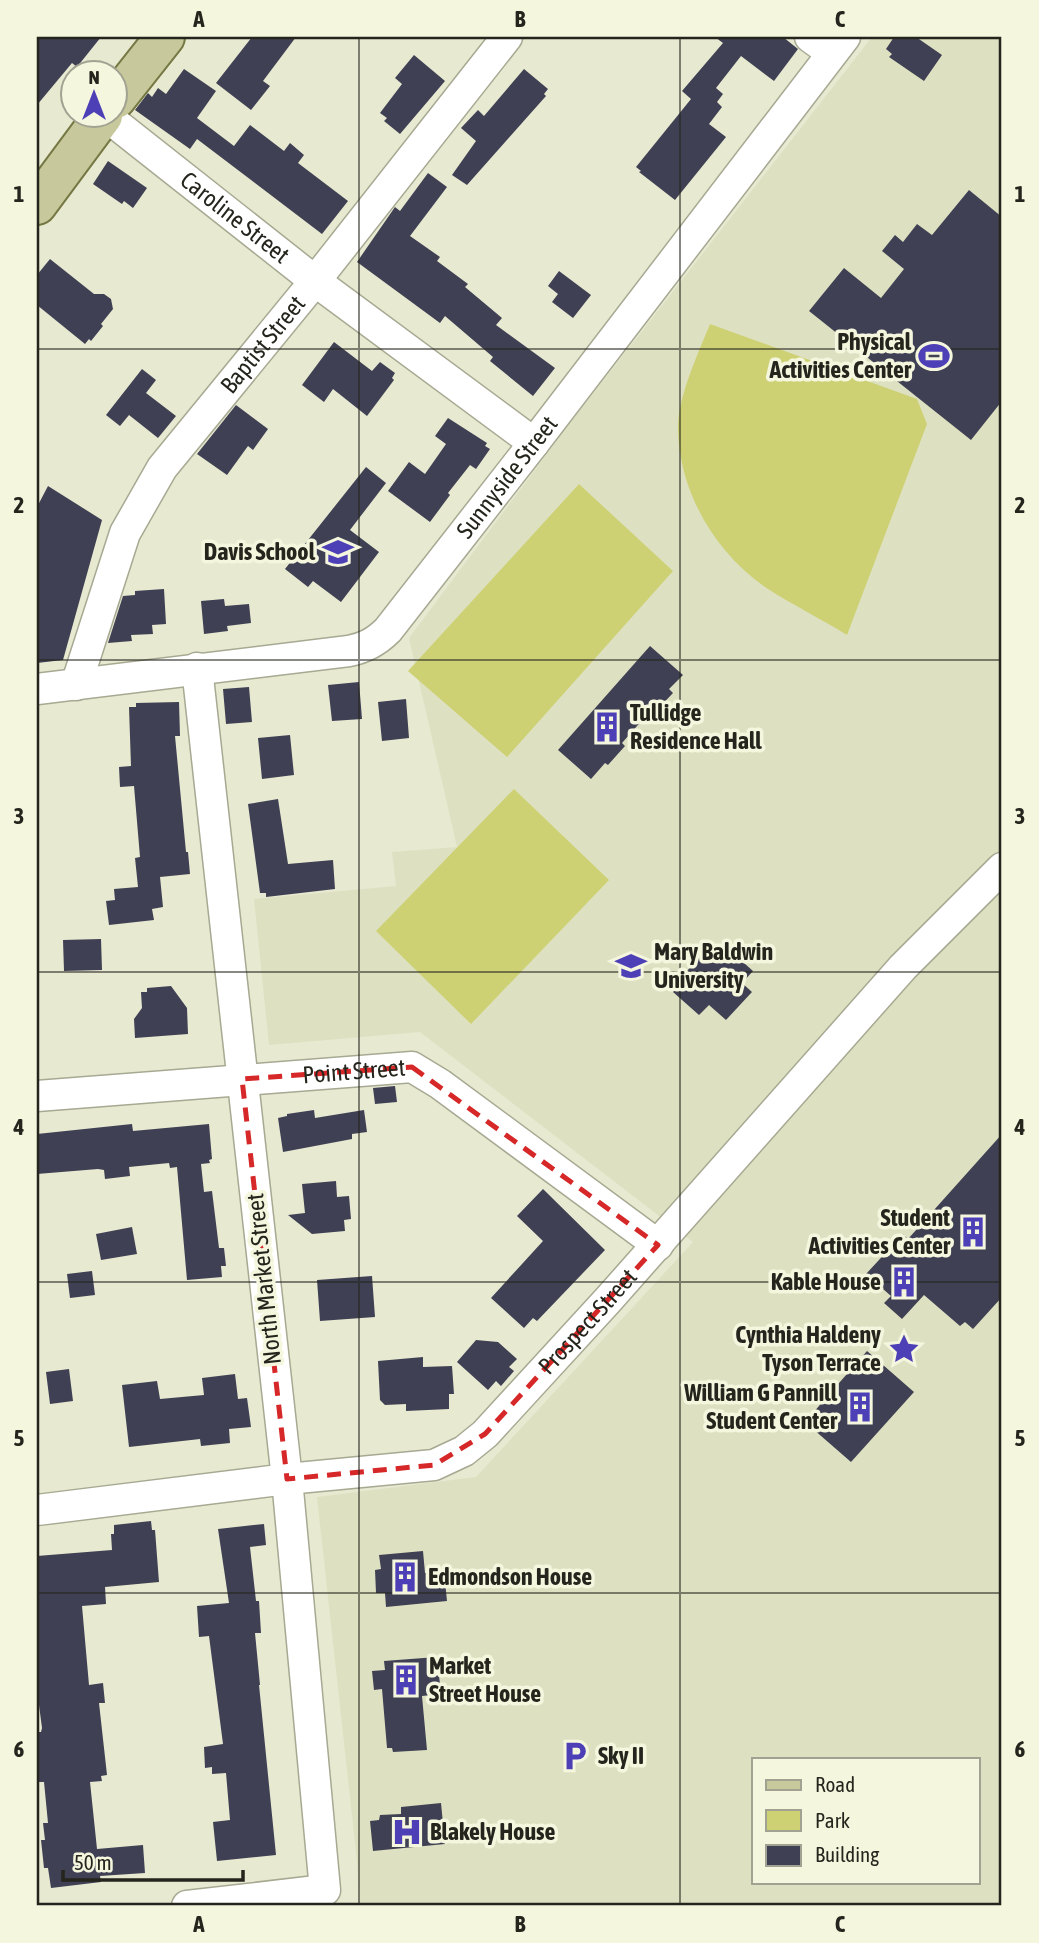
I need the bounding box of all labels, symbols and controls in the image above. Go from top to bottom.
text: A [192,6,205,32]
text: B [515,6,526,32]
text: C [835,6,846,32]
north arrow [60,60,130,130]
text: N [88,66,100,88]
street label: Caroline Street [175,166,295,268]
text: 1 [14,181,25,207]
text: 1 [1015,181,1026,207]
street label: Baptist Street [215,290,310,398]
place label: Physical Activities Center [768,328,912,383]
sports icon: Physical Activities Center [917,339,951,373]
street label: Sunnyside Street [451,411,563,543]
text: 2 [14,492,24,518]
text: 2 [1015,492,1025,518]
school or university icon: Davis School [321,535,355,569]
place label: Davis School [204,538,316,565]
place label: Tullidge Residence Hall [630,699,762,754]
building icon: Tullidge Residence Hall [590,710,624,744]
text: 3 [14,803,24,829]
text: 3 [1015,803,1025,829]
place label: Mary Baldwin University [654,938,773,993]
school or university icon: Mary Baldwin University [614,949,648,983]
street label: Point Street [302,1054,406,1088]
text: 4 [13,1114,25,1140]
text: 4 [1014,1114,1026,1140]
street label: North Market Street [241,1192,286,1366]
place label: Student Activities Center [807,1204,951,1259]
building icon: Student Activities Center [956,1215,990,1249]
street label: Prospect Street [533,1263,642,1379]
building icon: Kable House [887,1265,921,1299]
place label: Kable House [771,1268,881,1295]
place label: Cynthia Haldeny Tyson Terrace [735,1321,881,1376]
place icon: Cynthia Haldeny Tyson Terrace [887,1332,921,1366]
place label: William G Pannill Student Center [683,1379,838,1434]
building icon: William G Pannill Student Center [843,1390,877,1424]
text: 5 [14,1425,25,1451]
text: 5 [1015,1425,1026,1451]
building icon: Edmondson House [388,1560,422,1594]
place label: Edmondson House [428,1563,592,1590]
place label: Market Street House [429,1652,541,1707]
building icon: Market Street House [389,1663,423,1697]
text: 6 [14,1736,25,1762]
text: 6 [1015,1736,1026,1762]
parking icon: Sky II [558,1739,592,1773]
place label: Sky II [598,1742,644,1769]
legend [752,1758,979,1884]
text: Road [815,1772,855,1796]
text: Park [815,1808,850,1832]
hospital icon: Blakely House [390,1815,424,1849]
place label: Blakely House [430,1818,555,1845]
scale bar [63,1838,243,1882]
text: Building [815,1842,879,1866]
text: 50 m [74,1850,112,1874]
text: A [192,1911,205,1937]
text: B [515,1911,526,1937]
text: C [835,1911,846,1937]

